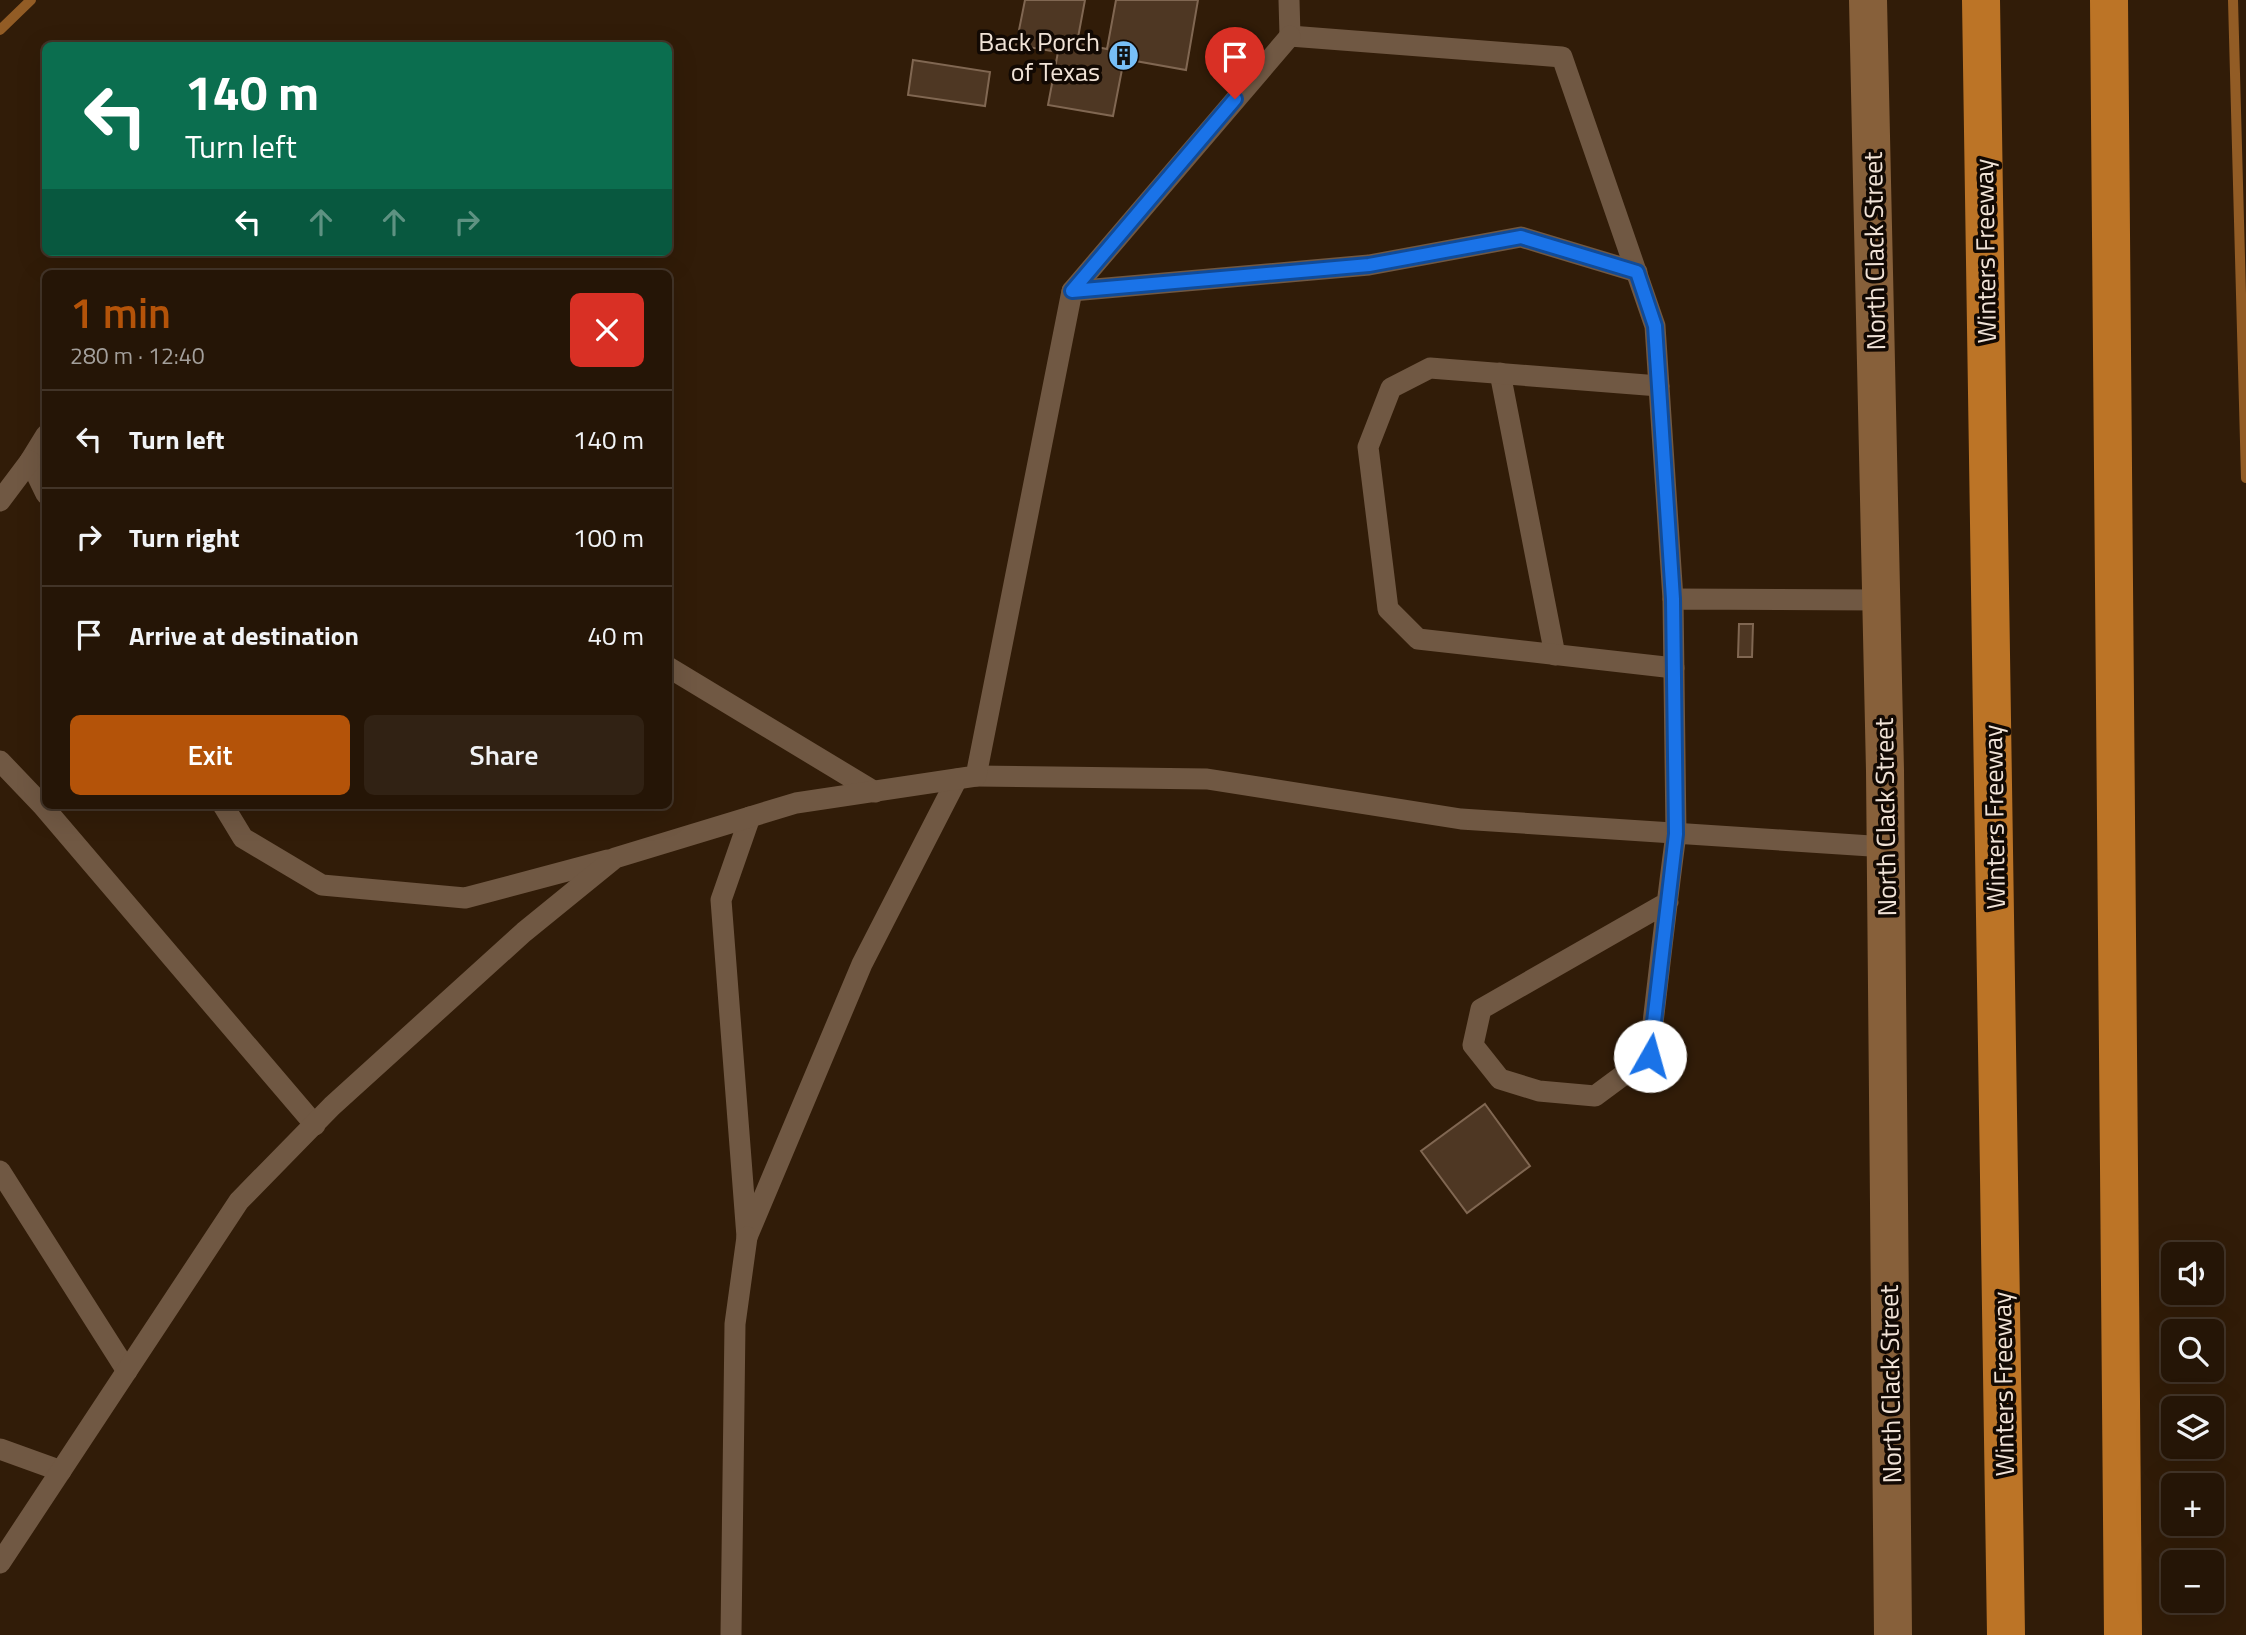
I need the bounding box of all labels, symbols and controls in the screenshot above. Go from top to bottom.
place label: Back Porch of Texas [978,22,1100,91]
pin [1205,27,1265,99]
icon: arrive [1216,38,1254,76]
building icon: Back Porch of Texas [1106,39,1140,73]
text: 140 m [185,54,319,129]
icon: left [70,70,161,161]
text: Turn left [185,122,297,170]
street label: North Clack Street [1853,151,1895,351]
street label: Winters Freeway [1964,158,2006,344]
icon: left [229,203,267,241]
icon: ahead [302,203,340,241]
icon: ahead [375,203,413,241]
icon: right [448,203,486,241]
text: 1 min [70,280,171,344]
button: close [570,293,644,367]
text: 280 m · 12:40 [70,338,205,373]
icon: left [70,420,108,458]
text: Turn left [129,420,224,459]
text: 140 m [573,420,644,459]
icon: right [70,518,108,556]
text: Turn right [129,518,240,557]
text: 100 m [573,518,644,557]
icon: arrive [70,616,108,654]
text: Arrive at destination [129,616,359,655]
text: 40 m [587,616,644,655]
button: Exit [70,715,350,795]
button: Share [364,715,644,795]
street label: North Clack Street [1864,717,1906,917]
street label: Winters Freeway [1973,724,2015,910]
position arrow [1613,1019,1687,1093]
map controls [2161,1242,2224,1613]
button: sound [2161,1242,2224,1305]
street label: North Clack Street [1869,1284,1911,1484]
street label: Winters Freeway [1982,1291,2024,1477]
button: search [2161,1319,2224,1382]
button: layers [2161,1396,2224,1459]
button: + [2161,1473,2224,1536]
button: − [2161,1550,2224,1613]

